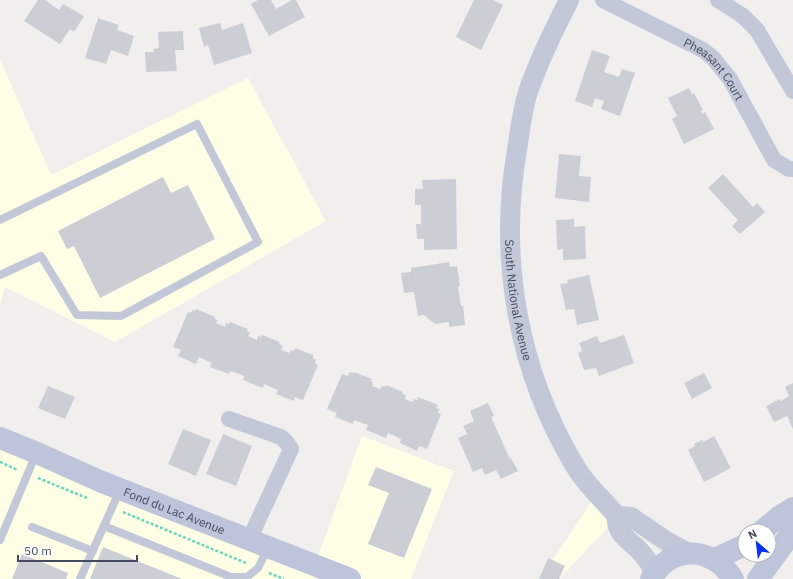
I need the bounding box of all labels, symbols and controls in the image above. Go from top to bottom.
street label: Pheasant Court [681,34,748,103]
street label: South National Avenue [503,239,536,363]
street label: Fond du Lac Avenue [122,484,228,537]
north arrow [737,523,777,563]
text: N [746,526,759,542]
scale bar [18,537,137,563]
text: 50 m [24,543,52,558]

